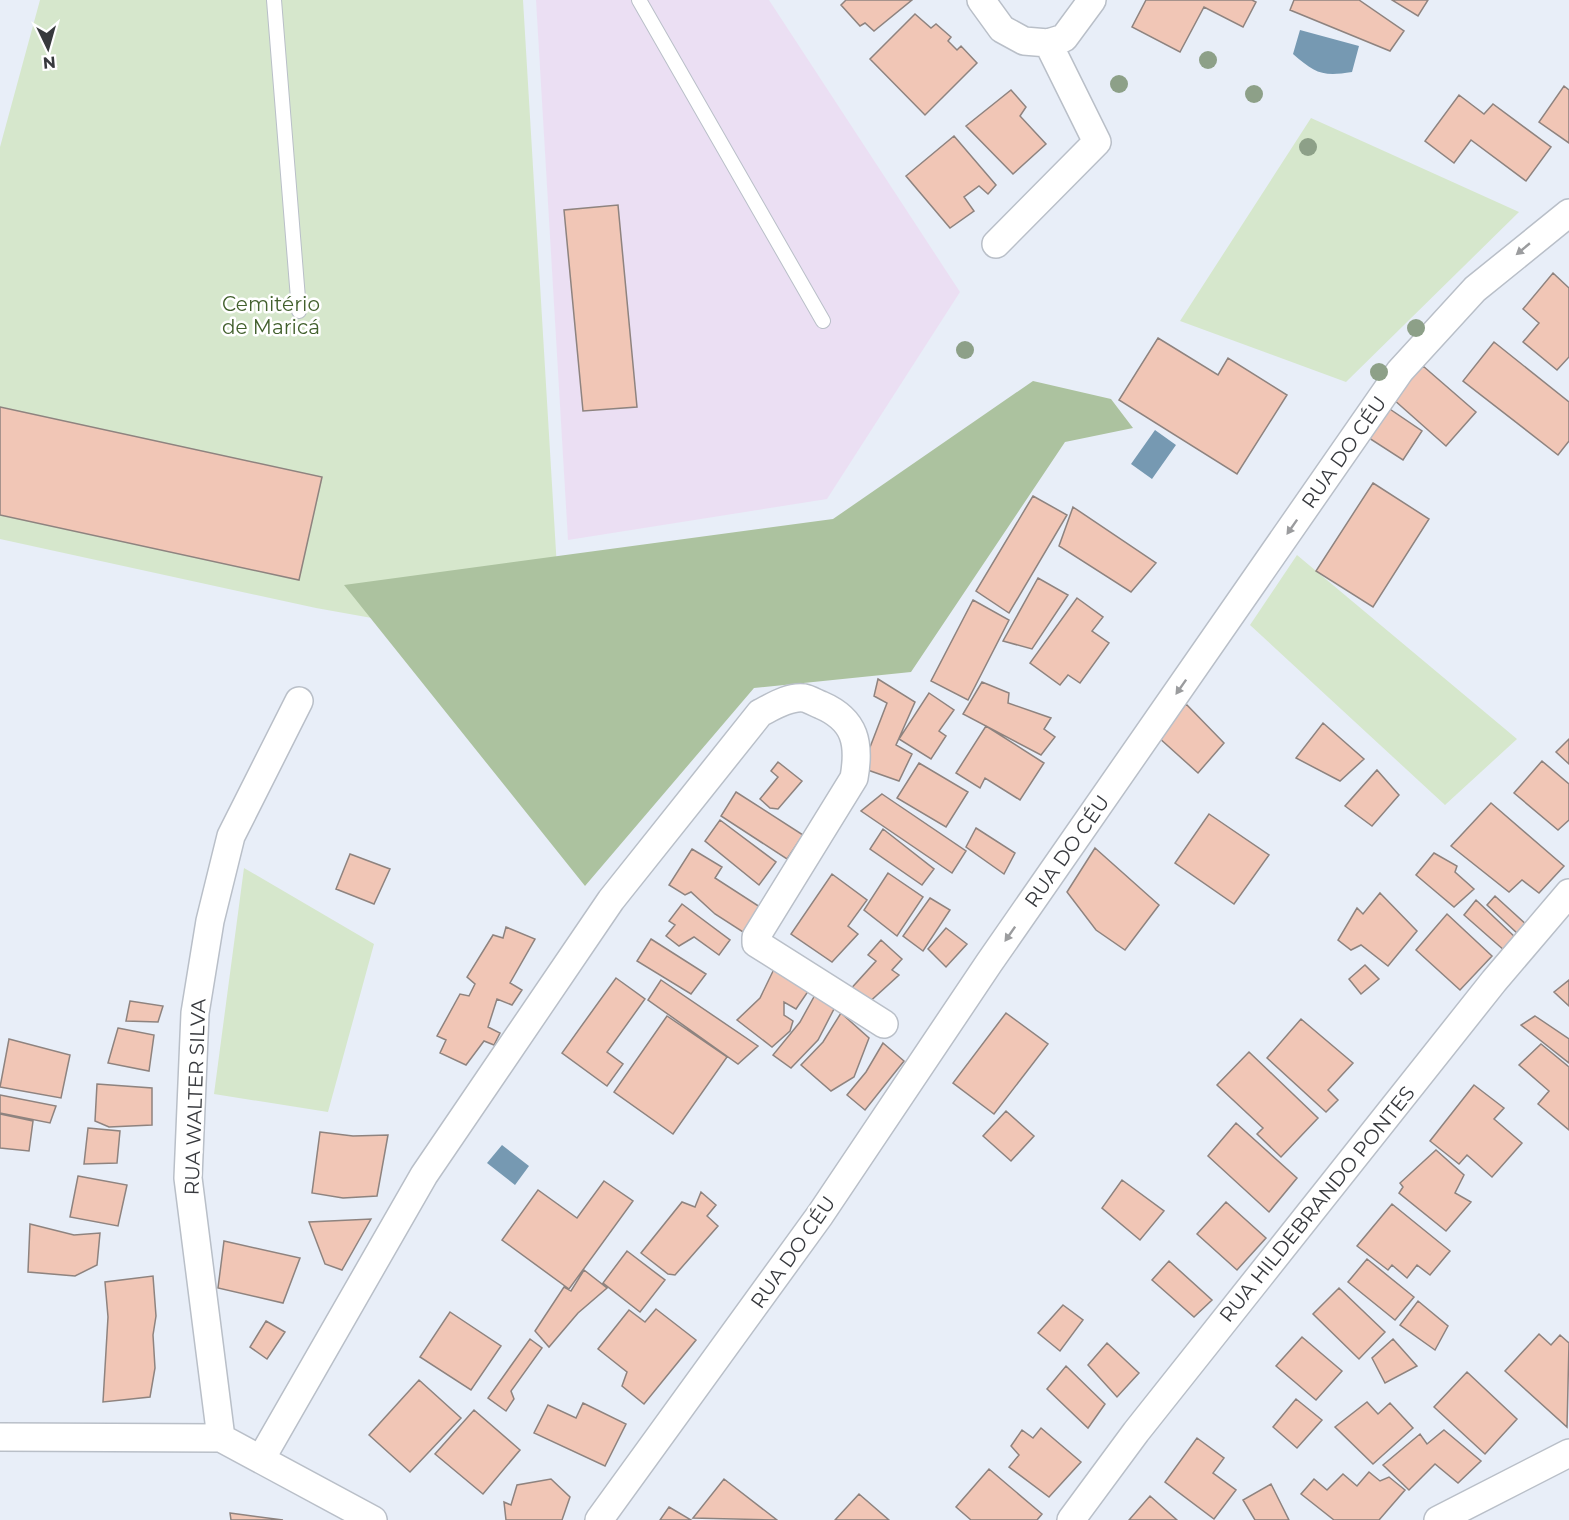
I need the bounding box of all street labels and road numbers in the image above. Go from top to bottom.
street label: RUA DO CÉU [1296,391,1392,513]
street label: RUA DO CÉU [1019,790,1115,912]
street label: RUA WALTER SILVA [180,998,210,1196]
street label: RUA HILDEBRANDO PONTES [1214,1081,1420,1327]
street label: RUA DO CÉU [745,1191,841,1313]

